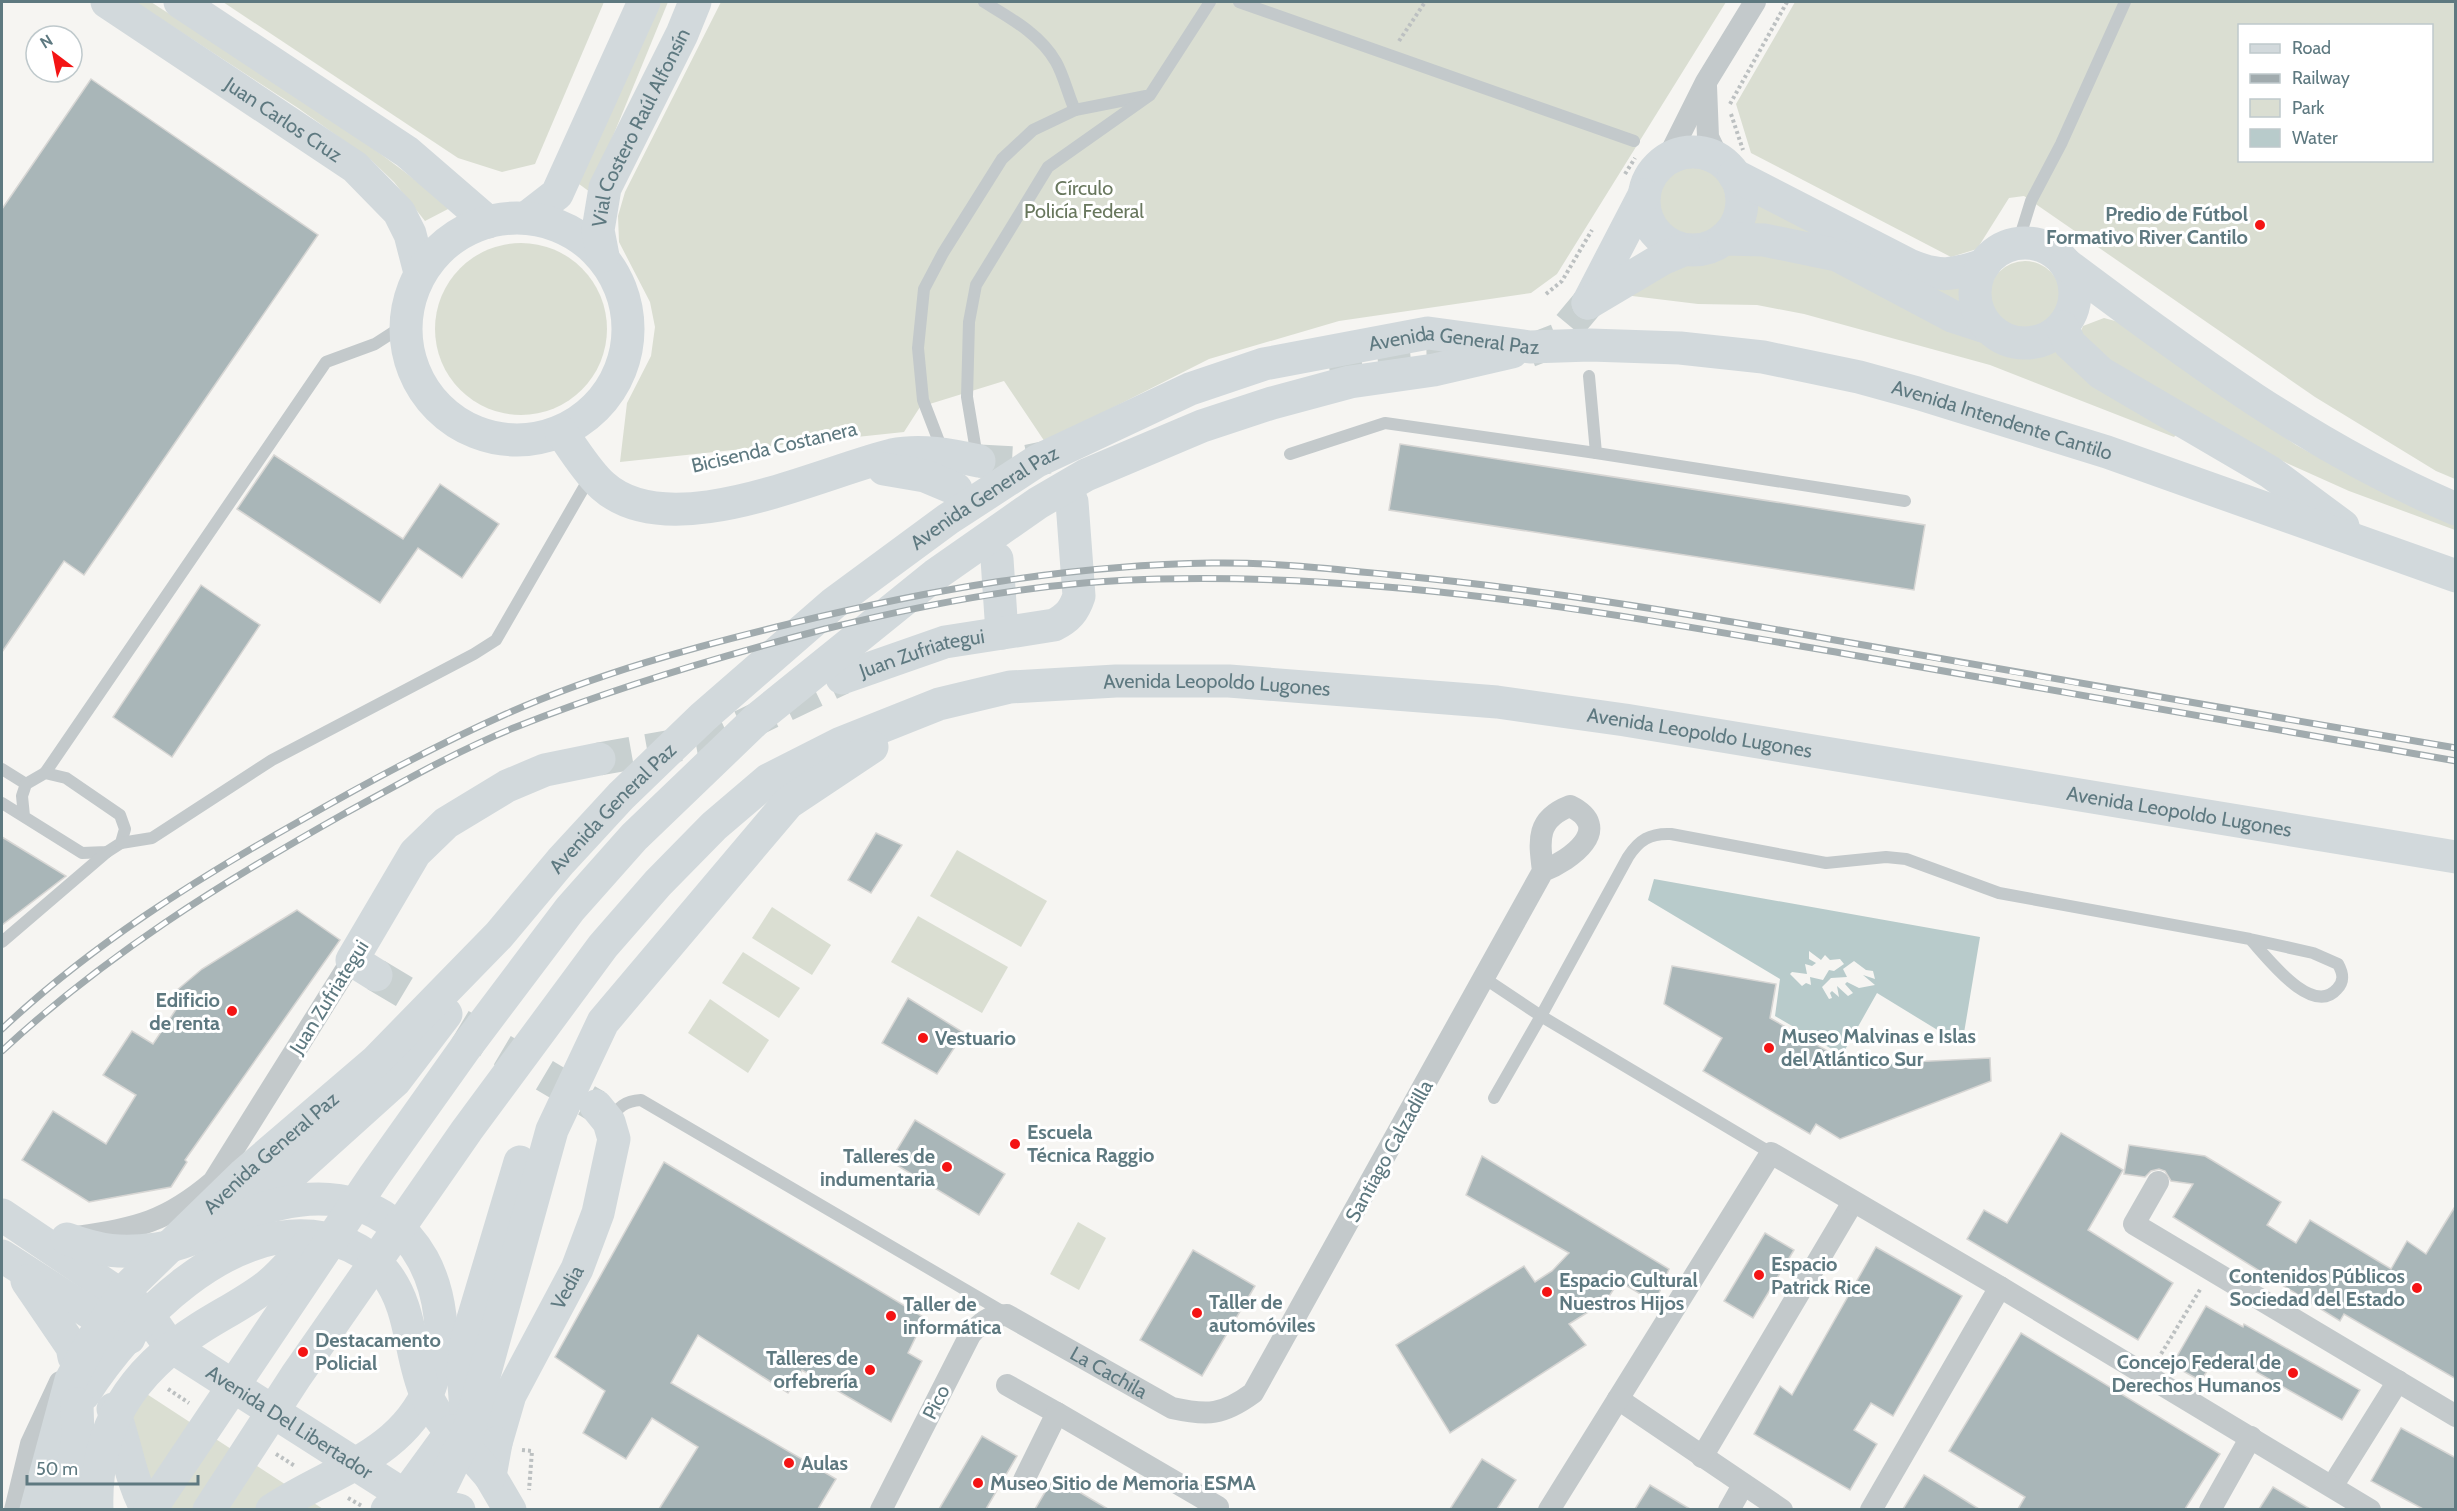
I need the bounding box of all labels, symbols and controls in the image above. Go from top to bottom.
north arrow [24,24,84,84]
street label: Vial Costero Raúl Alfonsín [587,24,695,229]
legend [2238,24,2433,162]
text: N [36,31,56,53]
text: Road [2292,37,2331,59]
text: Railway [2292,67,2350,89]
street label: Juan Carlos Cruz [220,71,347,167]
text: Park [2292,97,2325,119]
text: Water [2292,127,2338,149]
park label: Círculo Policía Federal [1024,176,1144,223]
place label: Predio de Fútbol Formativo River Cantilo [2046,202,2248,249]
marker: Predio de Fútbol Formativo River Cantilo [2253,218,2267,232]
street label: Avenida General Paz [1367,321,1540,359]
street label: Avenida Intendente Cantilo [1889,375,2115,465]
street label: Bicisenda Costanera [689,416,859,478]
street label: Avenida General Paz [905,441,1062,555]
street label: Juan Zufriategui [855,624,986,683]
street label: Avenida Leopoldo Lugones [1102,669,1331,701]
street label: Avenida Leopoldo Lugones [1586,703,1814,763]
street label: Avenida General Paz [544,738,681,878]
street label: Avenida Leopoldo Lugones [2065,781,2294,842]
street label: Juan Zufriategui [284,936,374,1059]
place label: Edificio de renta [149,988,220,1035]
marker: Edificio de renta [225,1004,239,1018]
place label: Museo Malvinas e Islas del Atlántico Sur [1781,1024,1976,1071]
place label: Vestuario [935,1026,1016,1050]
marker: Vestuario [916,1031,930,1045]
marker: Museo Malvinas e Islas del Atlántico Sur [1762,1041,1776,1055]
street label: Santiago Calzadilla [1340,1076,1438,1226]
street label: Avenida General Paz [198,1087,343,1219]
place label: Escuela Técnica Raggio [1027,1120,1155,1167]
marker: Escuela Técnica Raggio [1008,1137,1022,1151]
place label: Talleres de indumentaria [820,1144,935,1191]
marker: Talleres de indumentaria [940,1160,954,1174]
place label: Espacio Patrick Rice [1771,1252,1871,1299]
street label: Vedia [546,1261,589,1313]
place label: Contenidos Públicos Sociedad del Estado [2229,1264,2405,1311]
place label: Espacio Cultural Nuestros Hijos [1559,1268,1698,1315]
marker: Espacio Patrick Rice [1752,1268,1766,1282]
marker: Contenidos Públicos Sociedad del Estado [2410,1281,2424,1295]
marker: Espacio Cultural Nuestros Hijos [1540,1285,1554,1299]
place label: Taller de automóviles [1209,1290,1315,1337]
place label: Taller de informática [903,1292,1001,1339]
marker: Taller de automóviles [1190,1306,1204,1320]
marker: Taller de informática [884,1309,898,1323]
place label: Destacamento Policial [315,1328,441,1375]
street label: La Cachila [1066,1341,1152,1404]
marker: Destacamento Policial [296,1345,310,1359]
place label: Talleres de orfebrería [766,1346,858,1393]
place label: Concejo Federal de Derechos Humanos [2112,1350,2281,1397]
street label: Avenida Del Libertador [202,1360,378,1484]
marker: Talleres de orfebrería [863,1363,877,1377]
marker: Concejo Federal de Derechos Humanos [2286,1366,2300,1380]
street label: Pico [917,1381,955,1423]
scale bar [27,1448,198,1486]
place label: Aulas [801,1451,848,1475]
marker: Aulas [782,1456,796,1470]
text: 50 m [36,1458,78,1480]
place label: Museo Sitio de Memoria ESMA [990,1471,1256,1495]
marker: Museo Sitio de Memoria ESMA [971,1476,985,1490]

